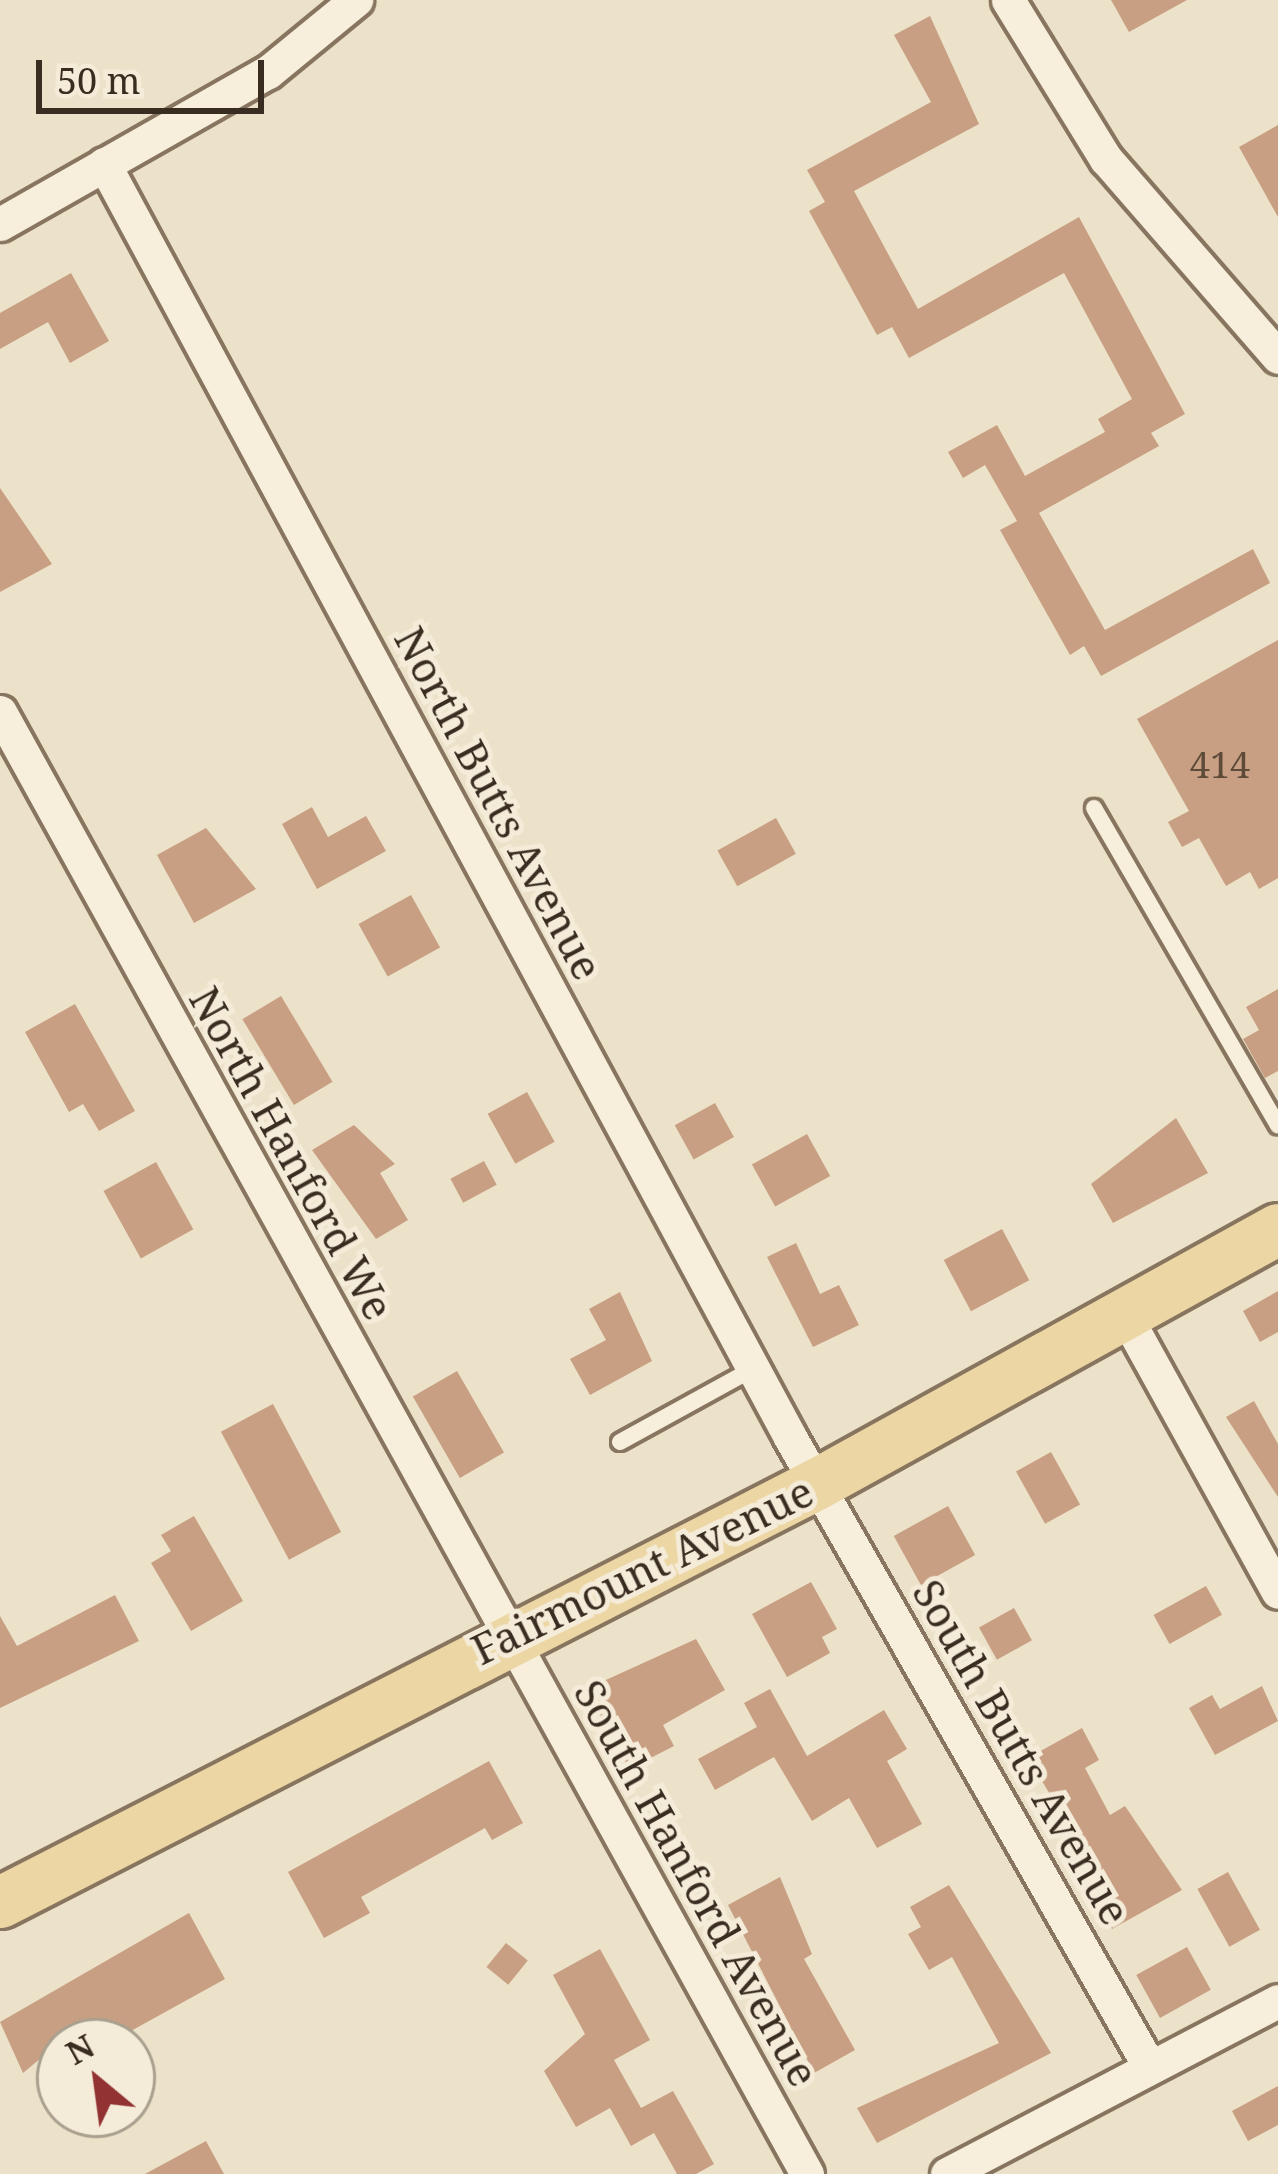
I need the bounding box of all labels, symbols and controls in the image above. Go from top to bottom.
scale bar [42,36,270,110]
text: 50 m [57,56,141,105]
street label: North Butts Avenue [385,618,613,988]
house number: 414 [1190,743,1250,787]
street label: North Hanford We [180,978,404,1328]
street label: Fairmount Avenue [463,1465,821,1675]
street label: South Butts Avenue [903,1571,1141,1933]
street label: South Hanford Avenue [564,1671,830,2095]
north arrow [36,2018,156,2138]
text: N [57,2023,102,2075]

